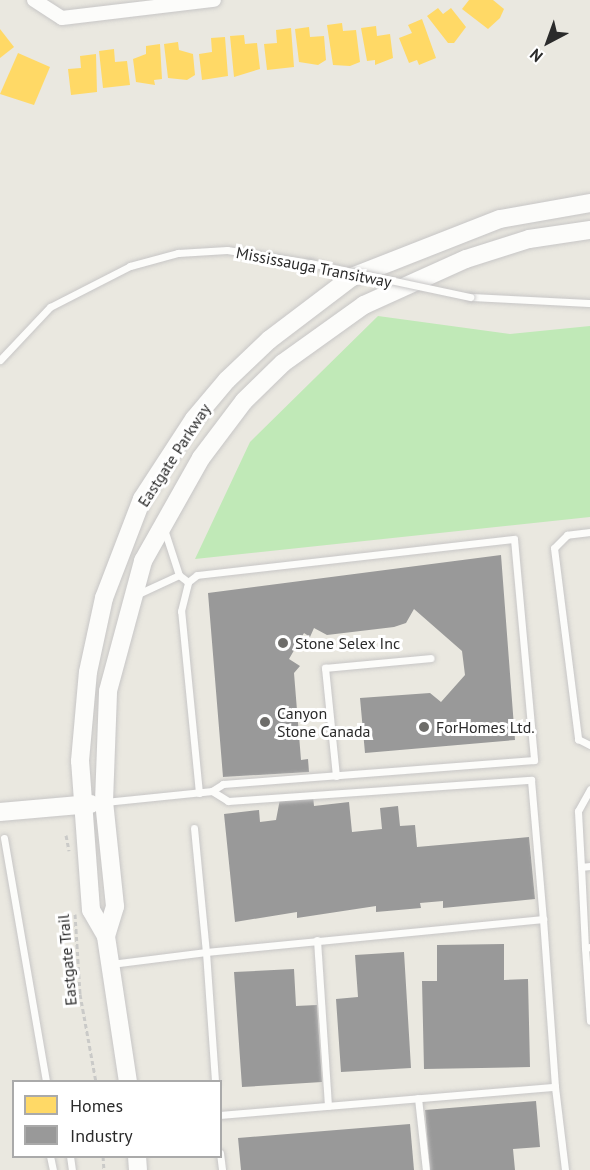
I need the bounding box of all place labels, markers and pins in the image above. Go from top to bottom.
place label: Stone Selex Inc [295,633,401,653]
marker: Stone Selex Inc [276,636,290,650]
place label: Canyon Stone Canada [277,703,371,741]
marker: Canyon Stone Canada [258,715,272,729]
place label: ForHomes Ltd. [436,717,535,737]
marker: ForHomes Ltd. [417,720,431,734]

